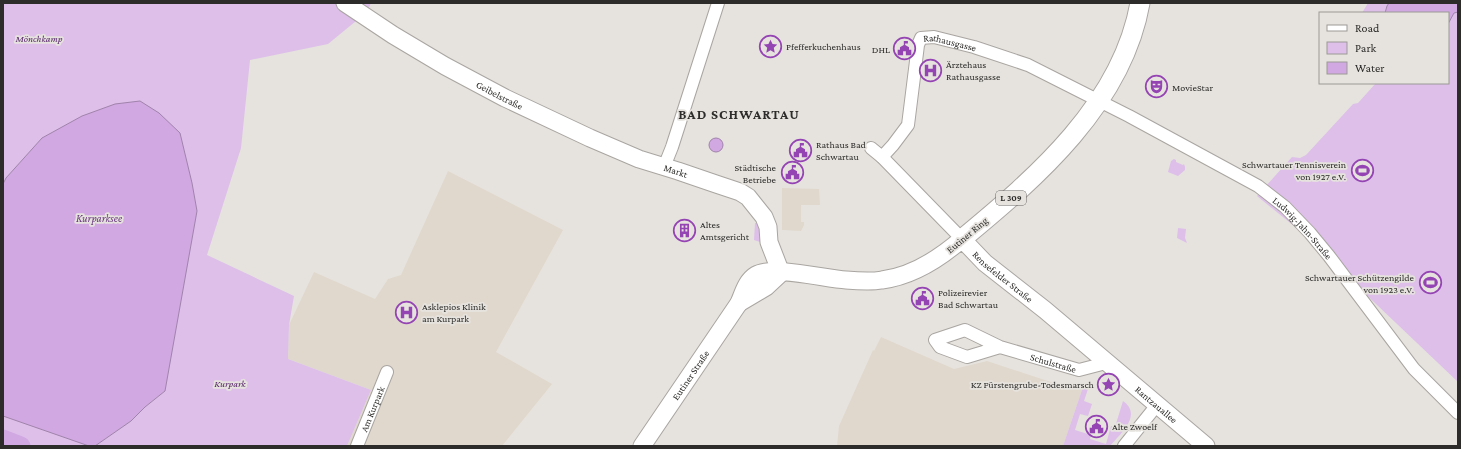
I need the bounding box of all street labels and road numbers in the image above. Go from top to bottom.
street label: Rathausgasse [923,32,979,53]
street label: Geibelstraße [475,78,525,111]
street label: Markt [662,161,690,180]
road number: L 309 [996,191,1026,205]
street label: Ludwig-Jahn-Straße [1271,194,1335,262]
street label: Eutiner Ring [944,215,990,255]
street label: Rensefelder Straße [971,248,1036,304]
street label: Eutiner Straße [669,347,711,402]
street label: Schulstraße [1029,351,1078,375]
street label: Rantzauallee [1133,383,1180,425]
street label: Am Kurpark [358,384,386,433]

